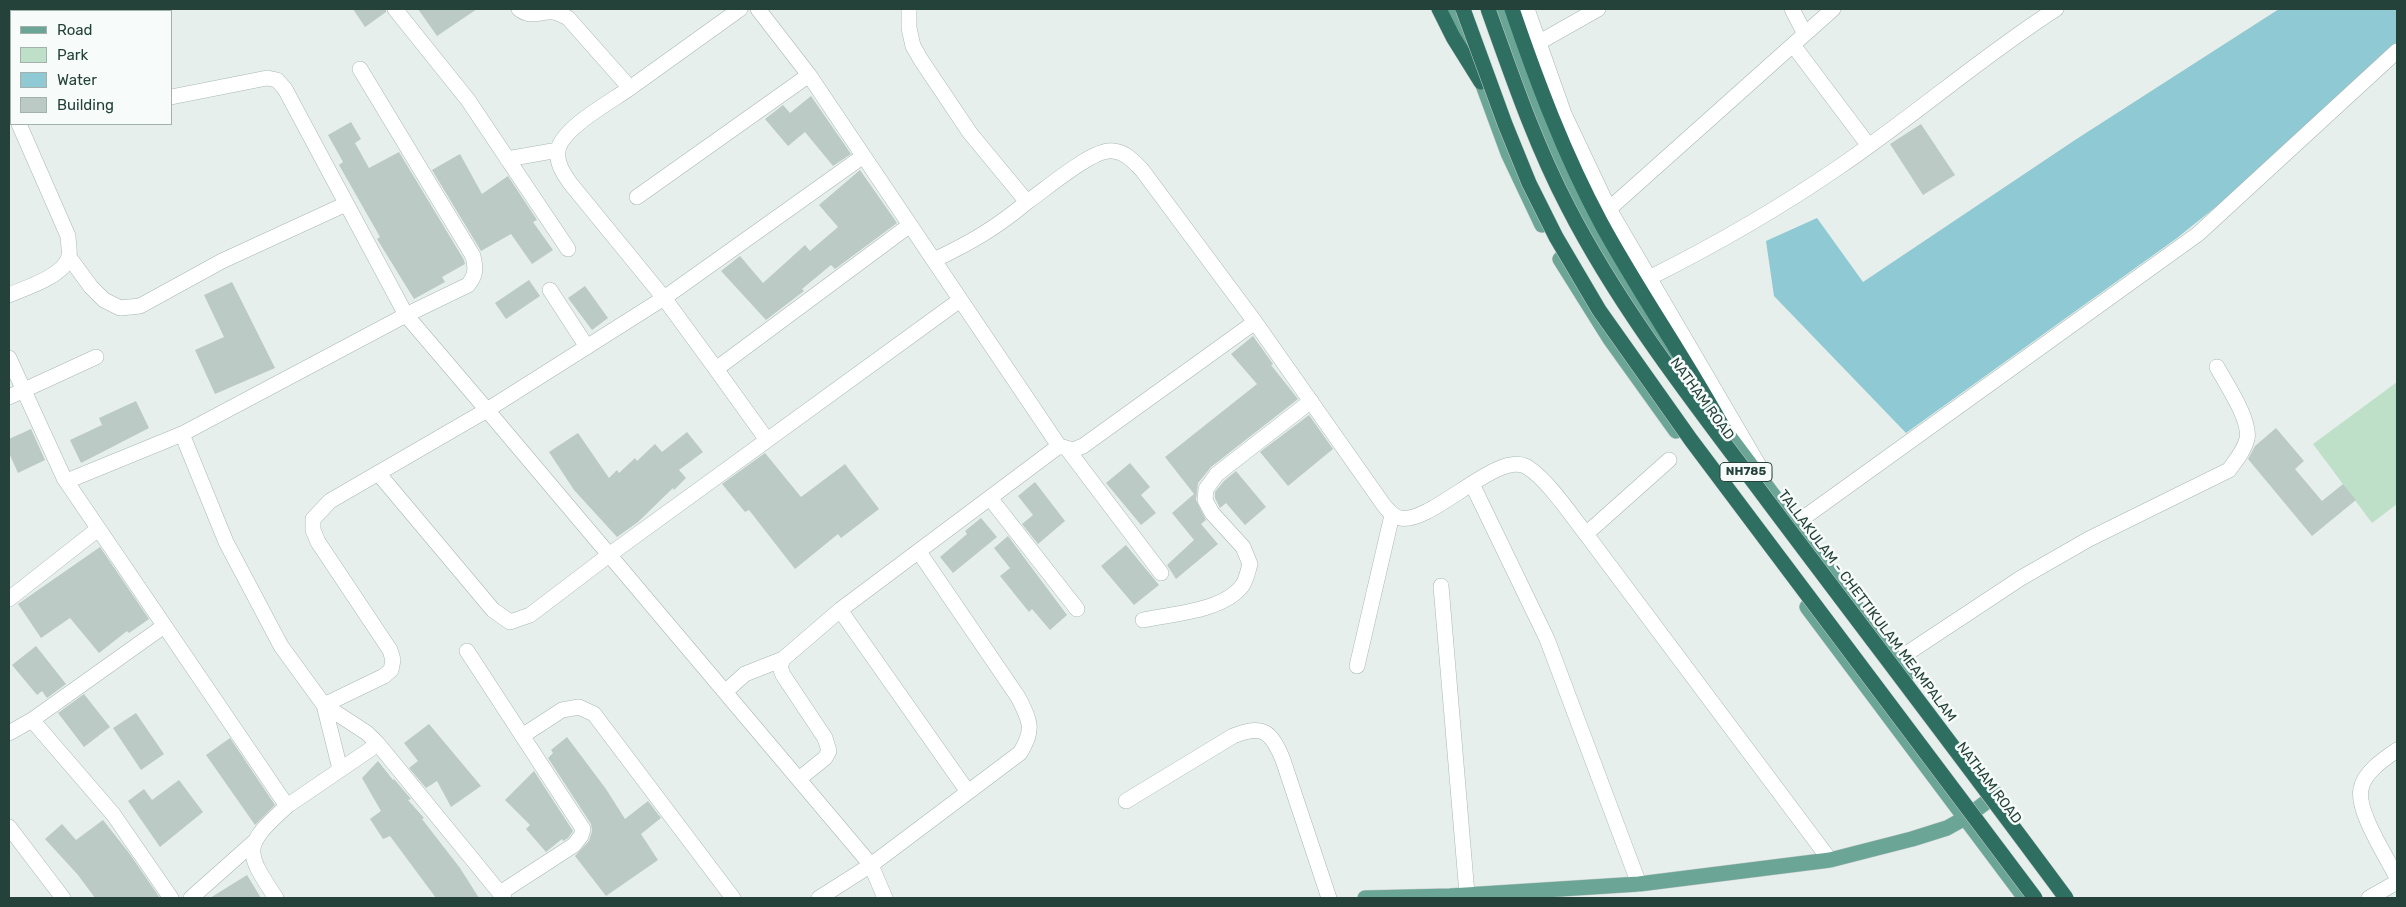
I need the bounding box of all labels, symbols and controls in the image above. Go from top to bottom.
legend [10,10,172,125]
text: Road [57,21,93,39]
text: Park [57,46,88,64]
text: Water [57,71,97,89]
text: Building [57,96,114,114]
street label: NATHAM ROAD [1667,355,1737,443]
road number: NH785 [1720,462,1772,482]
street label: TALLAKULAM - CHETTIKULAM MEAMPALAM [1774,487,1960,725]
street label: NATHAM ROAD [1953,739,2025,827]

